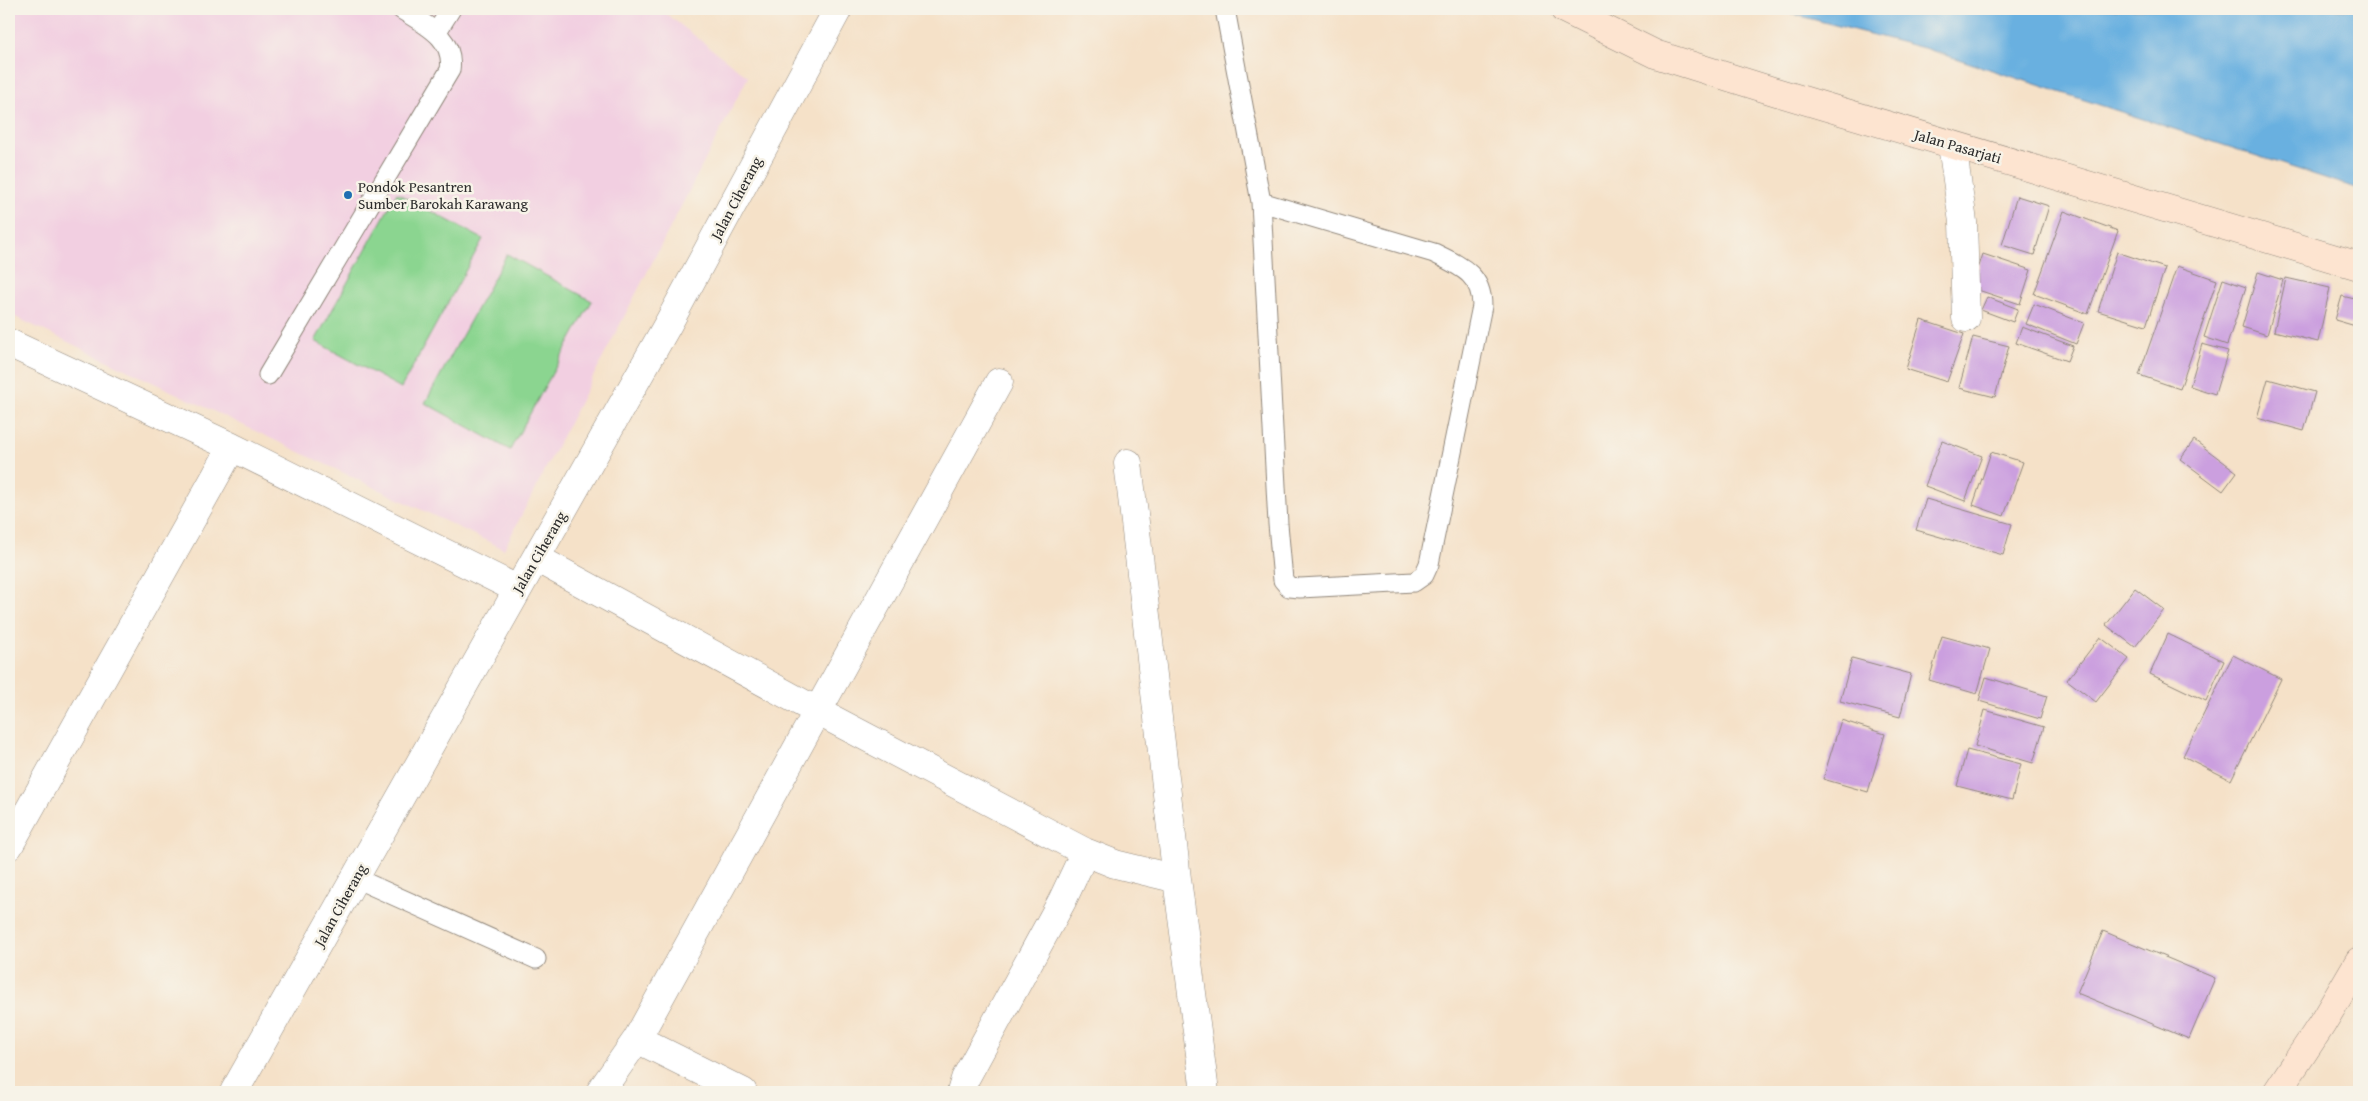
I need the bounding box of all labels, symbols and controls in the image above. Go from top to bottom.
street label: Jalan Pasarjati [1910,123,2004,168]
street label: Jalan Ciherang [704,152,767,245]
place label: Pondok Pesantren Sumber Barokah Karawang [358,176,528,214]
marker: Pondok Pesantren Sumber Barokah Karawang [342,189,354,201]
street label: Jalan Ciherang [506,507,571,599]
street label: Jalan Ciherang [308,859,372,952]

